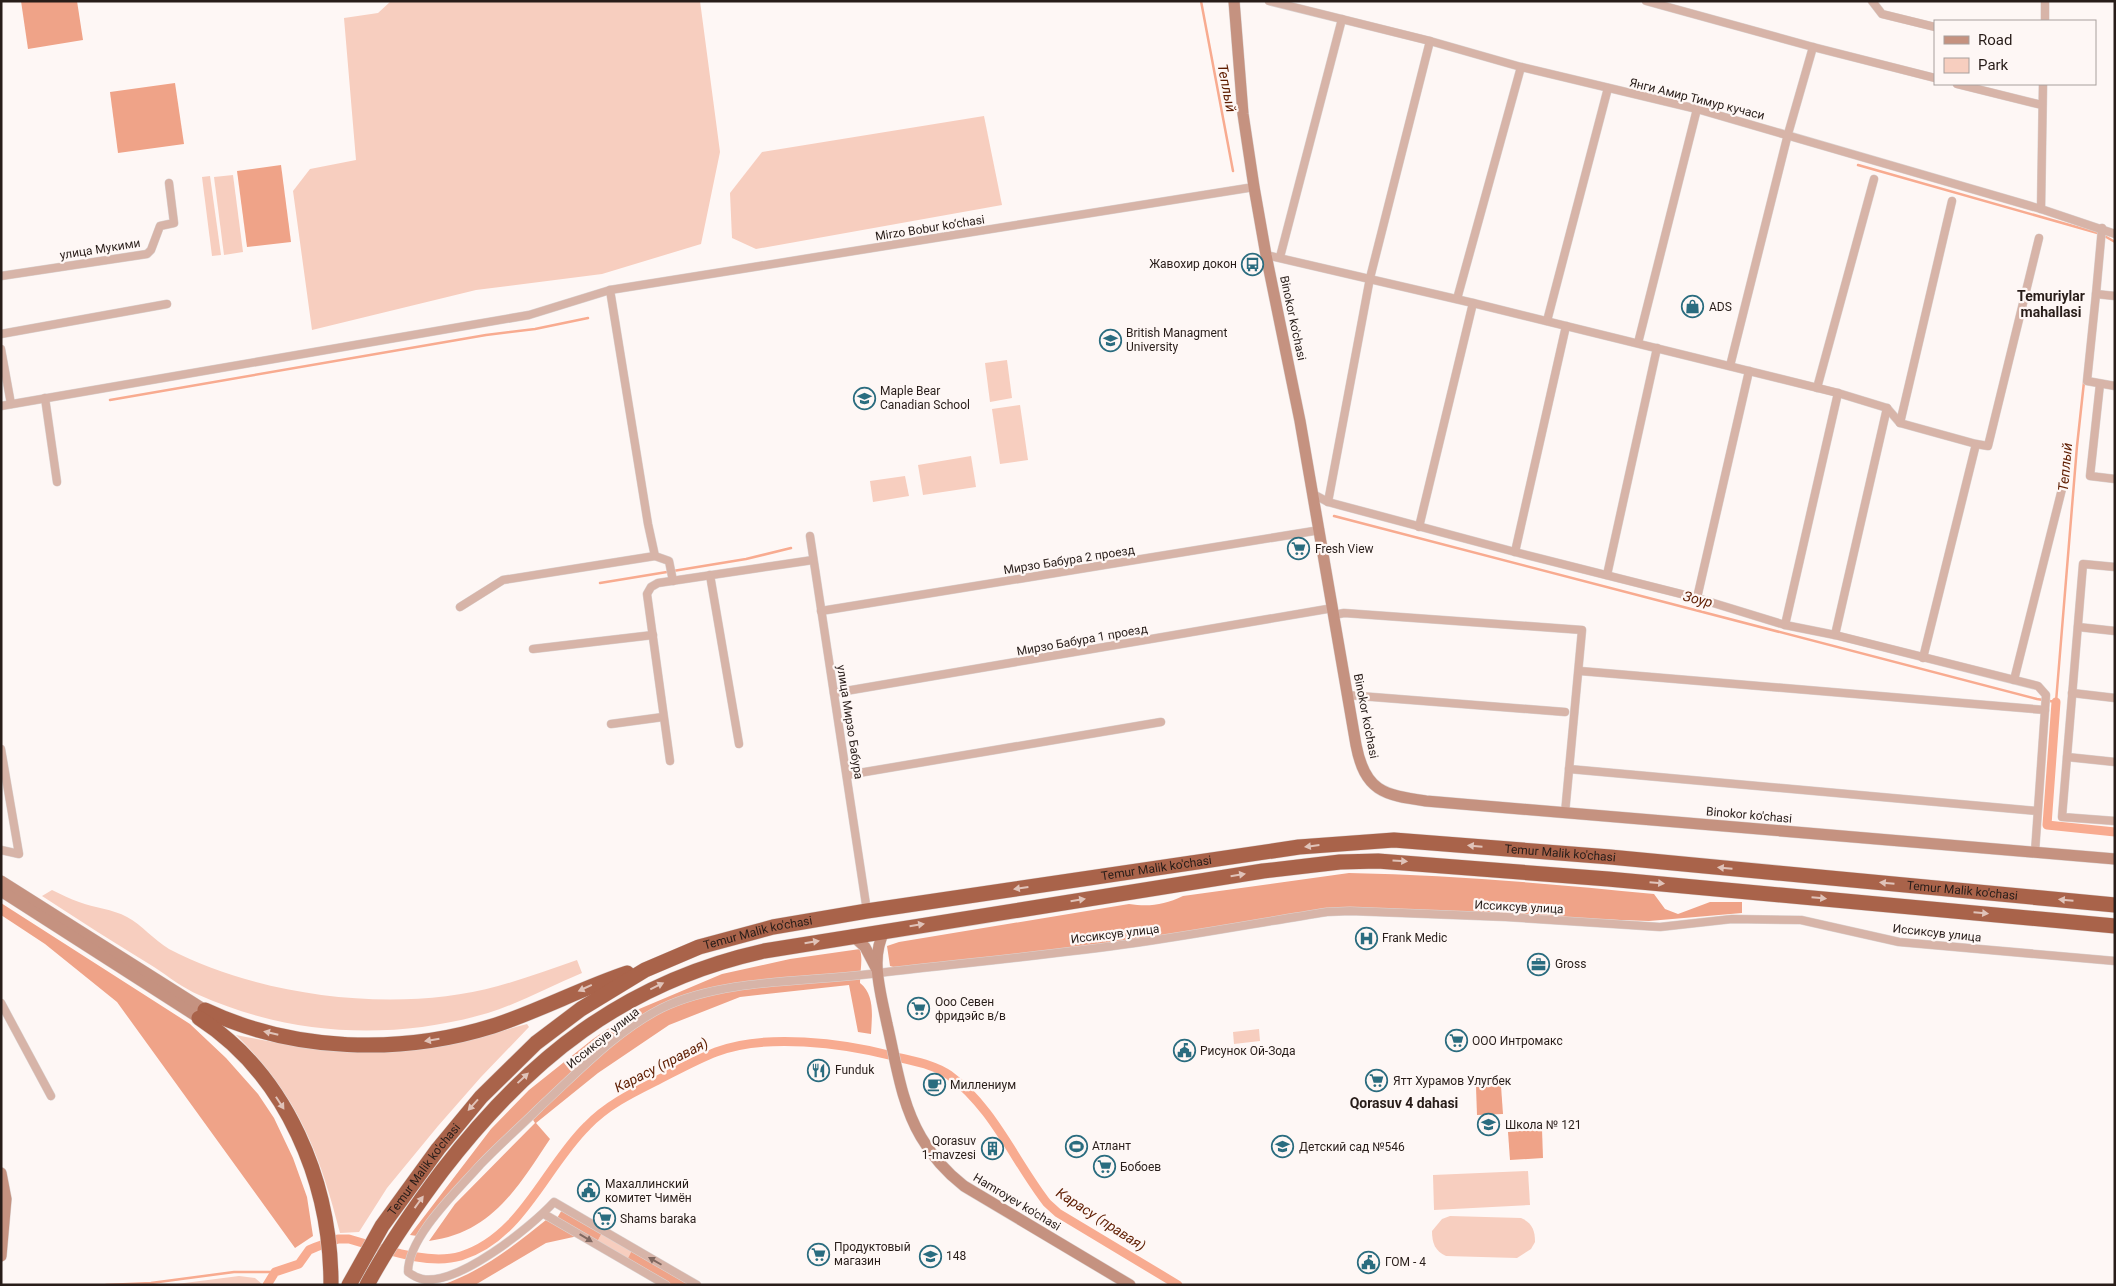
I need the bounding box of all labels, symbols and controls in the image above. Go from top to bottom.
legend [1934,20,2096,85]
text: Road [1978,31,2012,49]
text: Park [1978,56,2009,74]
water label: Теплый [1214,63,1240,114]
street label: Янги Амир Тимур кучаси [1628,75,1766,123]
street label: Mirzo Bobur ko‘chasi [874,212,986,244]
street label: улица Мукими [59,236,141,262]
bus stop icon: Жавохир докон [1241,252,1265,276]
place label: Жавохир докон [1149,257,1237,271]
street label: Binokor ko'chasi [1277,274,1309,362]
district label: Temuriylar mahallasi [2017,288,2085,320]
shop icon: ADS [1681,295,1705,319]
place label: ADS [1709,300,1732,314]
place label: British Managment University [1126,326,1227,354]
school or university icon: British Managment University [1098,328,1122,352]
place label: Maple Bear Canadian School [880,384,970,412]
school or university icon: Maple Bear Canadian School [852,386,876,410]
water label: Теплый [2055,442,2075,492]
supermarket icon: Fresh View [1287,537,1311,561]
place label: Fresh View [1315,542,1374,556]
street label: Мирзо Бабура 2 проезд [1002,543,1136,577]
water label: Зоур [1682,588,1714,610]
street label: Мирзо Бабура 1 проезд [1015,622,1149,658]
street label: улица Мирзо Бабура [834,664,866,780]
street label: Binokor ko'chasi [1351,672,1381,760]
street label: Binokor ko'chasi [1705,804,1793,826]
one-way arrow [1466,841,1482,849]
one-way arrow [1304,842,1320,850]
street label: Temur Malik ko'chasi [1504,842,1616,865]
street label: Temur Malik ko'chasi [1100,853,1213,883]
one-way arrow [1392,858,1408,866]
one-way arrow [1717,864,1733,872]
one-way arrow [1231,870,1247,878]
street label: Temur Malik ko'chasi [1906,878,2019,903]
one-way arrow [1879,879,1895,887]
one-way arrow [1649,880,1665,888]
one-way arrow [1013,884,1029,892]
one-way arrow [1070,895,1086,903]
one-way arrow [1811,895,1827,903]
one-way arrow [2058,896,2074,904]
street label: Иссиксув улица [1474,898,1564,916]
one-way arrow [1973,910,1989,918]
street label: Temur Malik ko'chasi [702,913,813,953]
one-way arrow [910,921,926,929]
street label: Иссиксув улица [1892,921,1982,945]
street label: Иссиксув улица [1070,922,1160,946]
hospital icon: Frank Medic [1354,926,1378,950]
place label: Frank Medic [1382,931,1447,945]
one-way arrow [805,937,821,945]
office icon: Gross [1527,952,1551,976]
place label: Gross [1555,957,1586,971]
one-way arrow [649,982,664,990]
one-way arrow [578,985,592,993]
place label: Ооо Севен фридэйс в/в [935,995,1006,1023]
supermarket icon: Ооо Севен фридэйс в/в [907,997,931,1021]
street label: Иссиксув улица [564,1004,642,1072]
one-way arrow [263,1029,278,1037]
supermarket icon: ООО Интромакс [1444,1029,1468,1053]
water label: Карасу (правая) [611,1034,711,1096]
place label: ООО Интромакс [1472,1034,1563,1048]
one-way arrow [424,1036,440,1044]
public building icon: Рисунок Ой-Зода [1172,1039,1196,1063]
place label: Рисунок Ой-Зода [1200,1044,1296,1058]
restaurant icon: Funduk [807,1058,831,1082]
place label: Funduk [835,1063,875,1077]
supermarket icon: Ятт Хурамов Улугбек [1365,1069,1389,1093]
one-way arrow [517,1072,529,1084]
cafe icon: Миллениум [922,1073,946,1097]
place label: Ятт Хурамов Улугбек [1393,1074,1512,1088]
place label: Миллениум [950,1078,1016,1092]
district label: Qorasuv 4 dahasi [1350,1095,1458,1111]
one-way arrow [276,1096,285,1109]
one-way arrow [467,1099,479,1111]
school or university icon: Школа № 121 [1477,1113,1501,1137]
place label: Школа № 121 [1505,1118,1581,1132]
street label: Temur Malik ko'chasi [385,1121,463,1218]
place label: Qorasuv 1-mavzesi [922,1134,976,1162]
sports icon: Атлант [1064,1134,1088,1158]
school or university icon: Детский сад №546 [1271,1135,1295,1159]
building icon: Qorasuv 1-mavzesi [980,1136,1004,1160]
place label: Атлант [1092,1139,1131,1153]
place label: Детский сад №546 [1299,1140,1405,1154]
supermarket icon: Бобоев [1092,1155,1116,1179]
place label: Бобоев [1120,1160,1161,1174]
street label: Hamroyev ko'chasi [971,1170,1063,1234]
place label: Махаллинский комитет Чимён [605,1177,692,1205]
public building icon: Махаллинский комитет Чимён [577,1179,601,1203]
water label: Карасу (правая) [1053,1184,1149,1255]
one-way arrow [414,1195,424,1209]
supermarket icon: Shams baraka [592,1207,616,1231]
place label: Shams baraka [620,1212,696,1226]
one-way arrow [579,1234,592,1243]
place label: Продуктовый магазин [834,1240,911,1268]
supermarket icon: Продуктовый магазин [806,1242,830,1266]
school or university icon: 148 [918,1244,942,1268]
place label: 148 [946,1249,966,1263]
public building icon: ГОМ - 4 [1357,1250,1381,1274]
place label: ГОМ - 4 [1385,1255,1426,1269]
one-way arrow [648,1256,661,1265]

